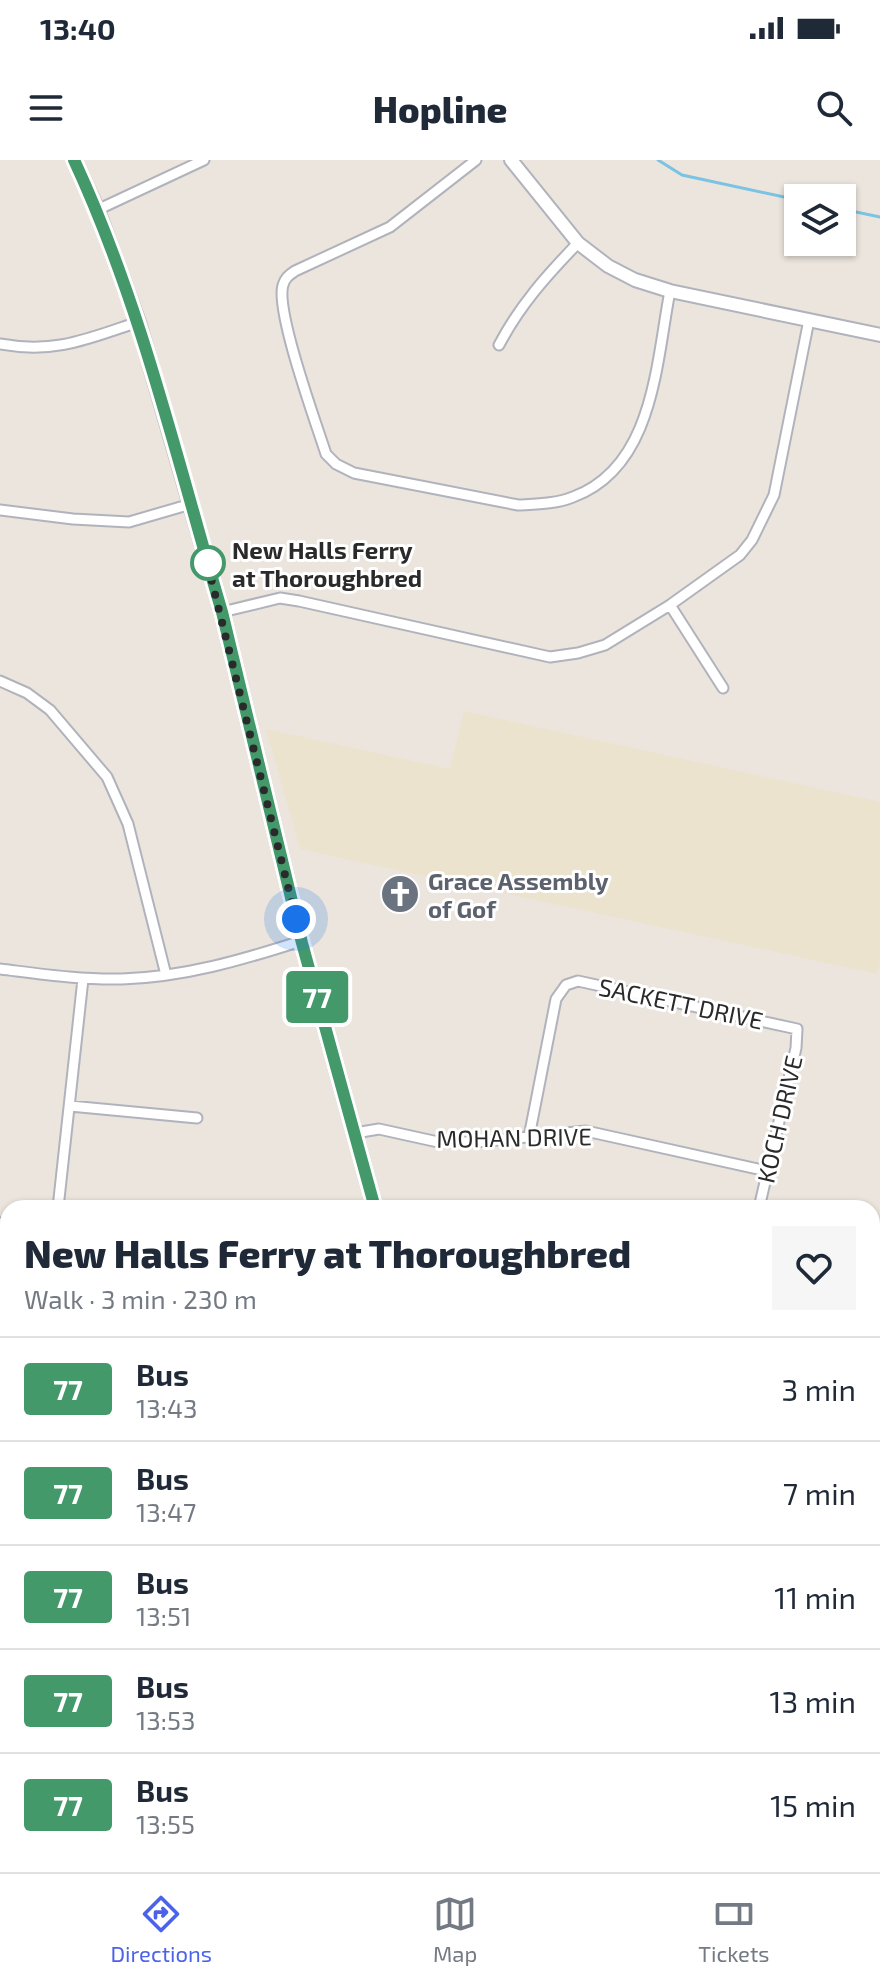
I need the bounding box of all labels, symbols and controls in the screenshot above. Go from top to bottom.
text: 13:40 [40,10,116,46]
icon: menu [24,86,68,130]
icon: search [812,86,856,130]
text: Hopline [373,87,507,130]
map controls [784,184,856,256]
button: layers [784,184,856,256]
place label: New Halls Ferry at Thoroughbred [232,535,422,592]
marker: New Halls Ferry at Thoroughbred [191,546,225,580]
place label: Grace Assembly of Gof [428,866,609,923]
church icon: Grace Assembly of Gof [379,873,421,915]
your location [276,899,316,939]
line badge: 77 [281,971,353,1023]
street label: SACKETT DRIVE [596,971,766,1035]
text: 77 [302,980,332,1014]
street label: KOCH DRIVE [750,1052,808,1186]
street label: MOHAN DRIVE [436,1121,592,1153]
button: heart [772,1226,856,1310]
text: New Halls Ferry at Thoroughbred [24,1230,631,1276]
text: Walk · 3 min · 230 m [24,1283,257,1314]
text: Bus [136,1356,189,1392]
text: 3 min [781,1371,856,1407]
text: 77 [53,1372,83,1406]
text: 13:43 [136,1392,197,1423]
text: Bus [136,1460,189,1496]
text: 7 min [783,1475,856,1511]
text: 77 [53,1476,83,1510]
text: 13:47 [136,1496,196,1527]
text: Bus [136,1564,189,1600]
text: 11 min [774,1579,856,1615]
text: 77 [53,1580,83,1614]
text: 13:51 [136,1600,191,1631]
text: Bus [136,1668,189,1704]
text: 13 min [770,1683,856,1719]
text: 77 [53,1684,83,1718]
text: 13:53 [136,1704,195,1735]
text: Bus [136,1772,189,1808]
text: 15 min [770,1787,856,1823]
text: 77 [53,1788,83,1822]
text: 13:55 [136,1808,195,1839]
tab: Directions [111,1892,212,1966]
tab: Map [433,1892,477,1966]
tab: Tickets [698,1892,769,1966]

